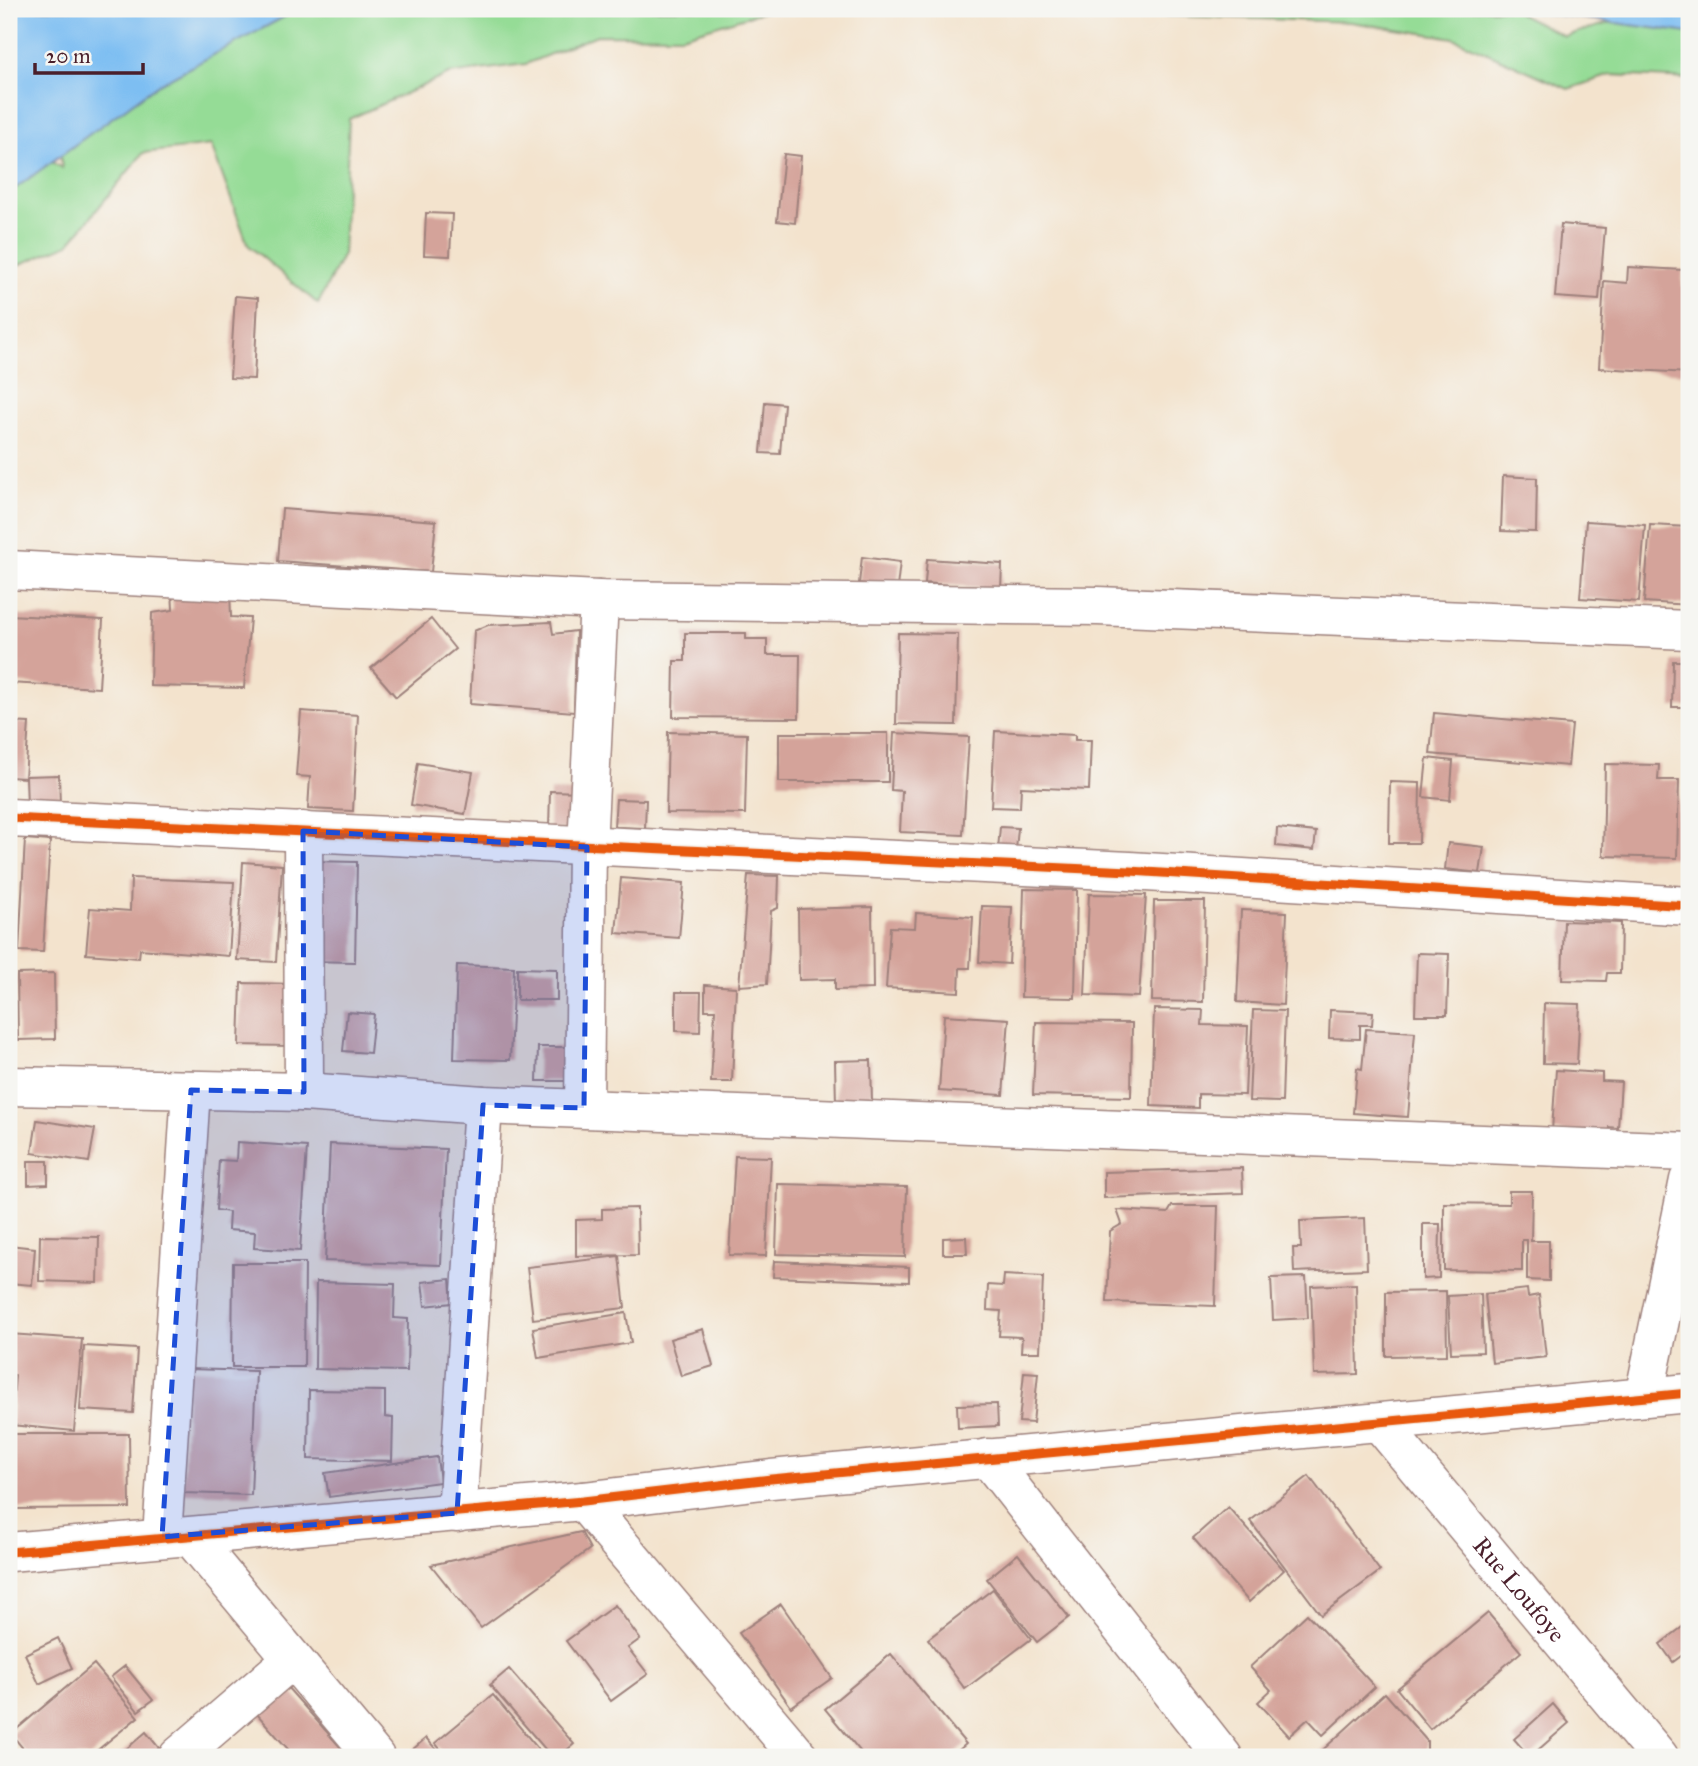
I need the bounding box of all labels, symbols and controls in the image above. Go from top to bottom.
scale bar [35,32,144,76]
text: 20 m [46,43,91,69]
street label: Rue Loufoye [1466,1531,1572,1648]

